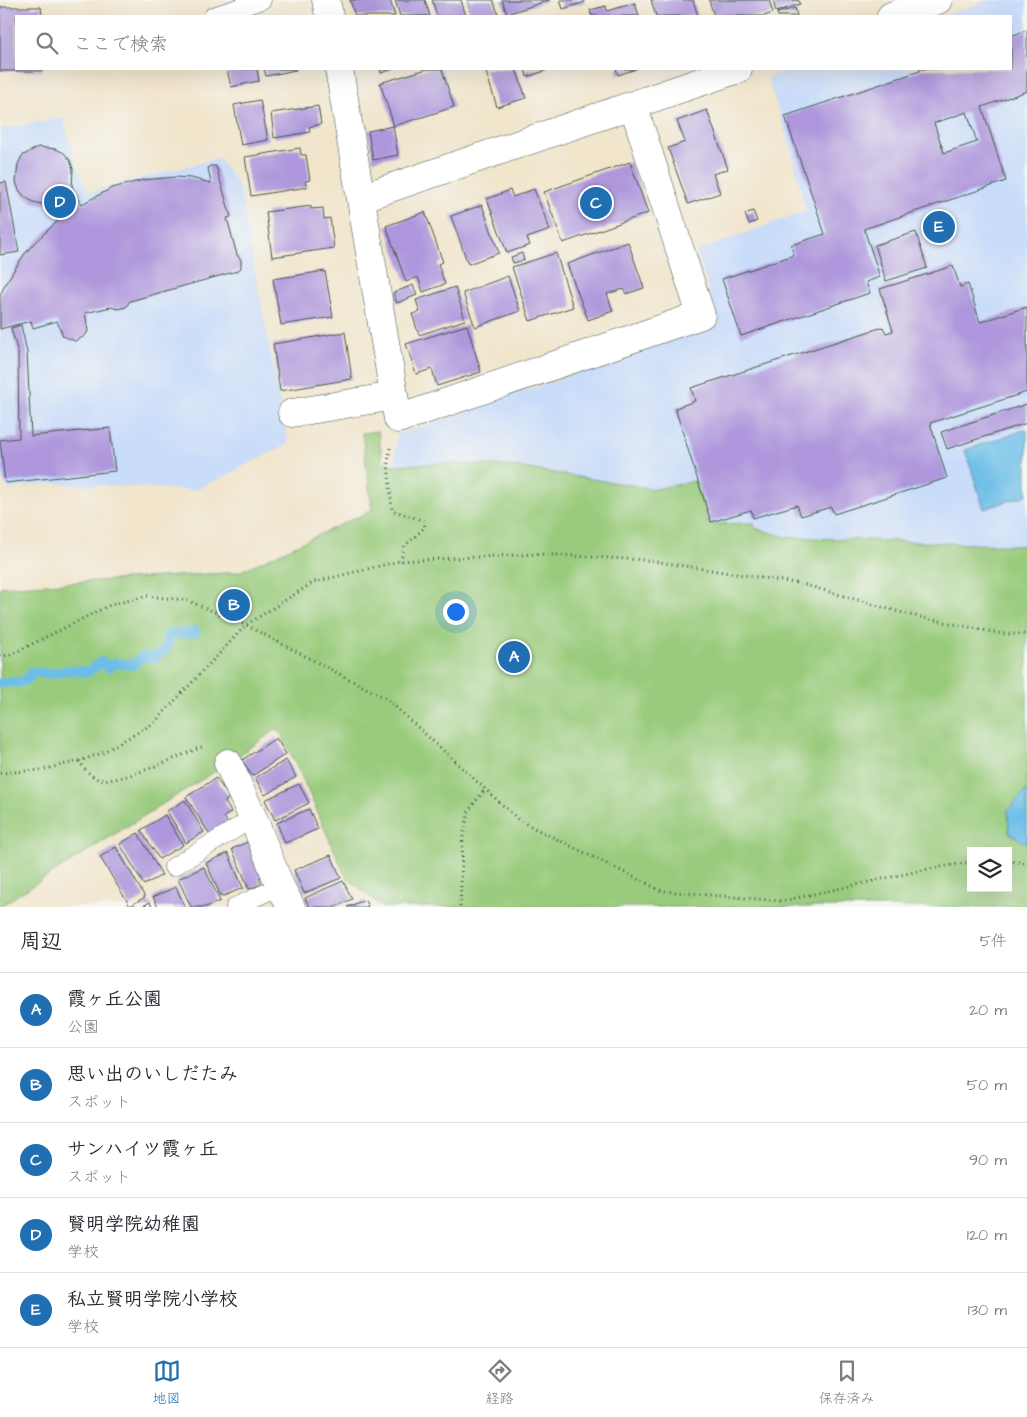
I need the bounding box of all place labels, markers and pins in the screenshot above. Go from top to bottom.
pin: D [44,183,76,221]
pin: C [580,184,612,222]
pin: E [923,208,955,246]
pin: B [218,586,250,624]
pin: A [498,638,530,676]

